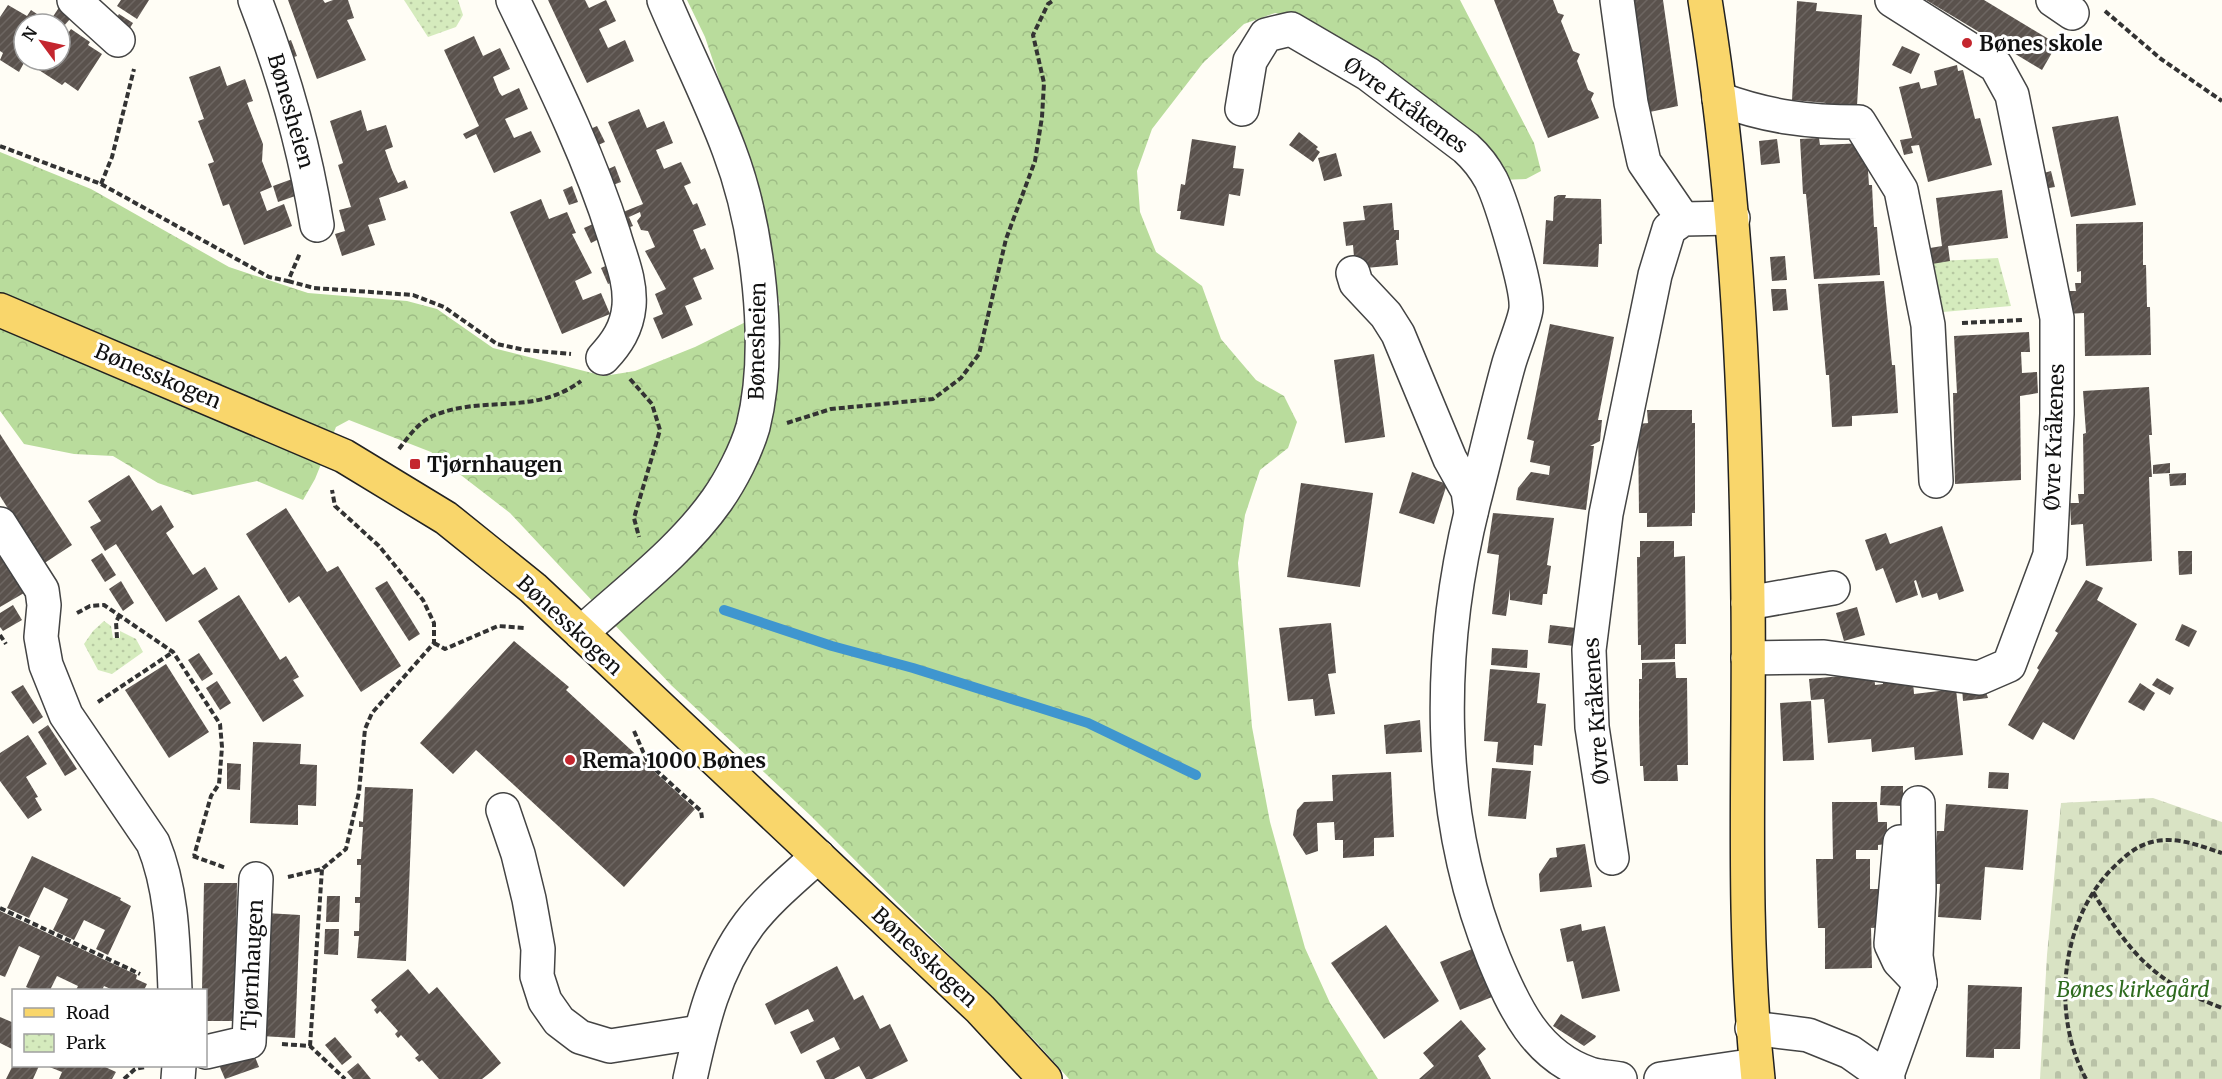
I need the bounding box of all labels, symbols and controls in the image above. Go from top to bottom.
north arrow [12,12,72,72]
text: N [18,23,41,45]
place label: Bønes skole [1979,30,2103,57]
marker: Bønes skole [1960,36,1974,50]
street label: Bønesheien [262,50,320,172]
street label: Øvre Kråkenes [1339,51,1473,159]
street label: Bønesheien [742,282,772,400]
street label: Bønesskogen [91,337,225,415]
street label: Øvre Kråkenes [2038,363,2070,511]
place label: Tjørnhaugen [427,451,563,478]
marker: Tjørnhaugen [408,457,422,471]
street label: Bønesskogen [512,569,629,681]
street label: Øvre Kråkenes [1577,637,1615,785]
place label: Rema 1000 Bønes [582,747,766,774]
marker: Rema 1000 Bønes [563,753,577,767]
street label: Tjørnhaugen [235,898,269,1031]
street label: Bønesskogen [867,901,984,1013]
park label: Bønes kirkegård [2056,976,2210,1003]
legend [12,989,207,1067]
text: Road [66,1001,110,1024]
text: Park [66,1031,107,1054]

